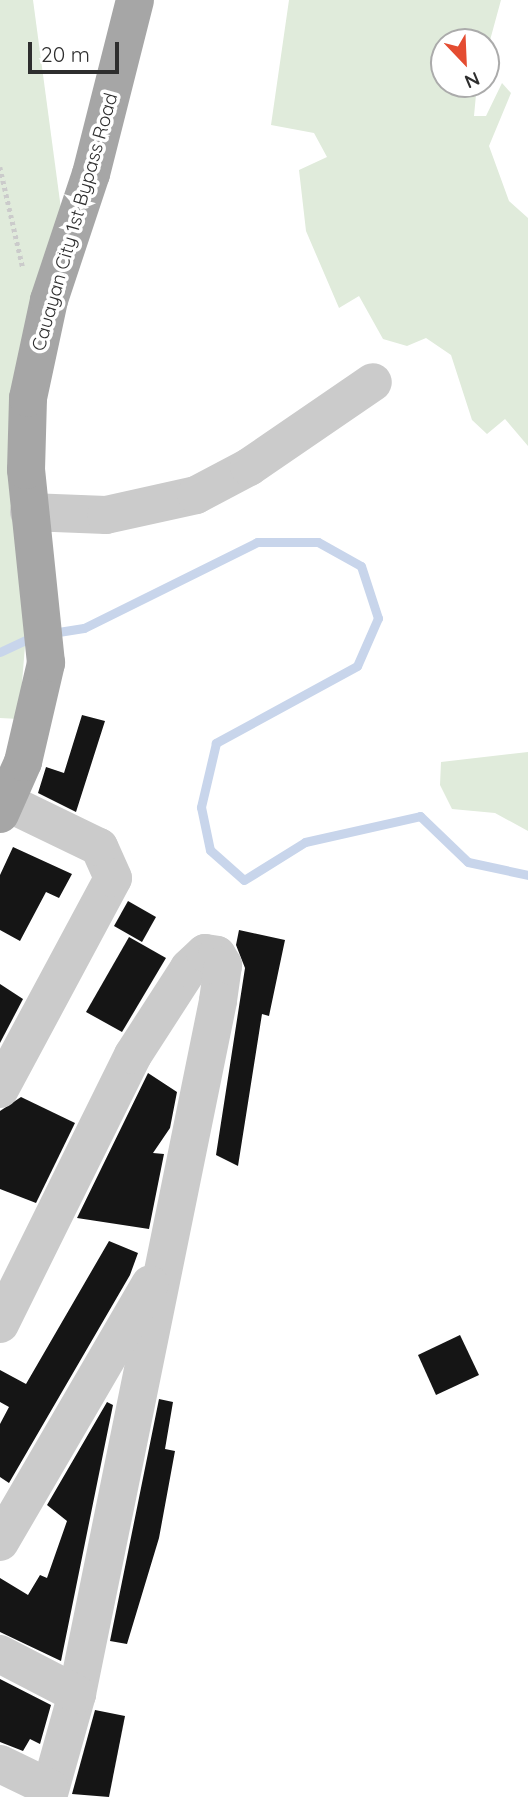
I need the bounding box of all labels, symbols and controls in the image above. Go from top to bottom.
scale bar [32,28,122,72]
north arrow [430,28,500,98]
text: 20 m [41,41,90,67]
text: N [461,67,484,94]
street label: Cauayan City 1st Bypass Road [27,90,123,354]

